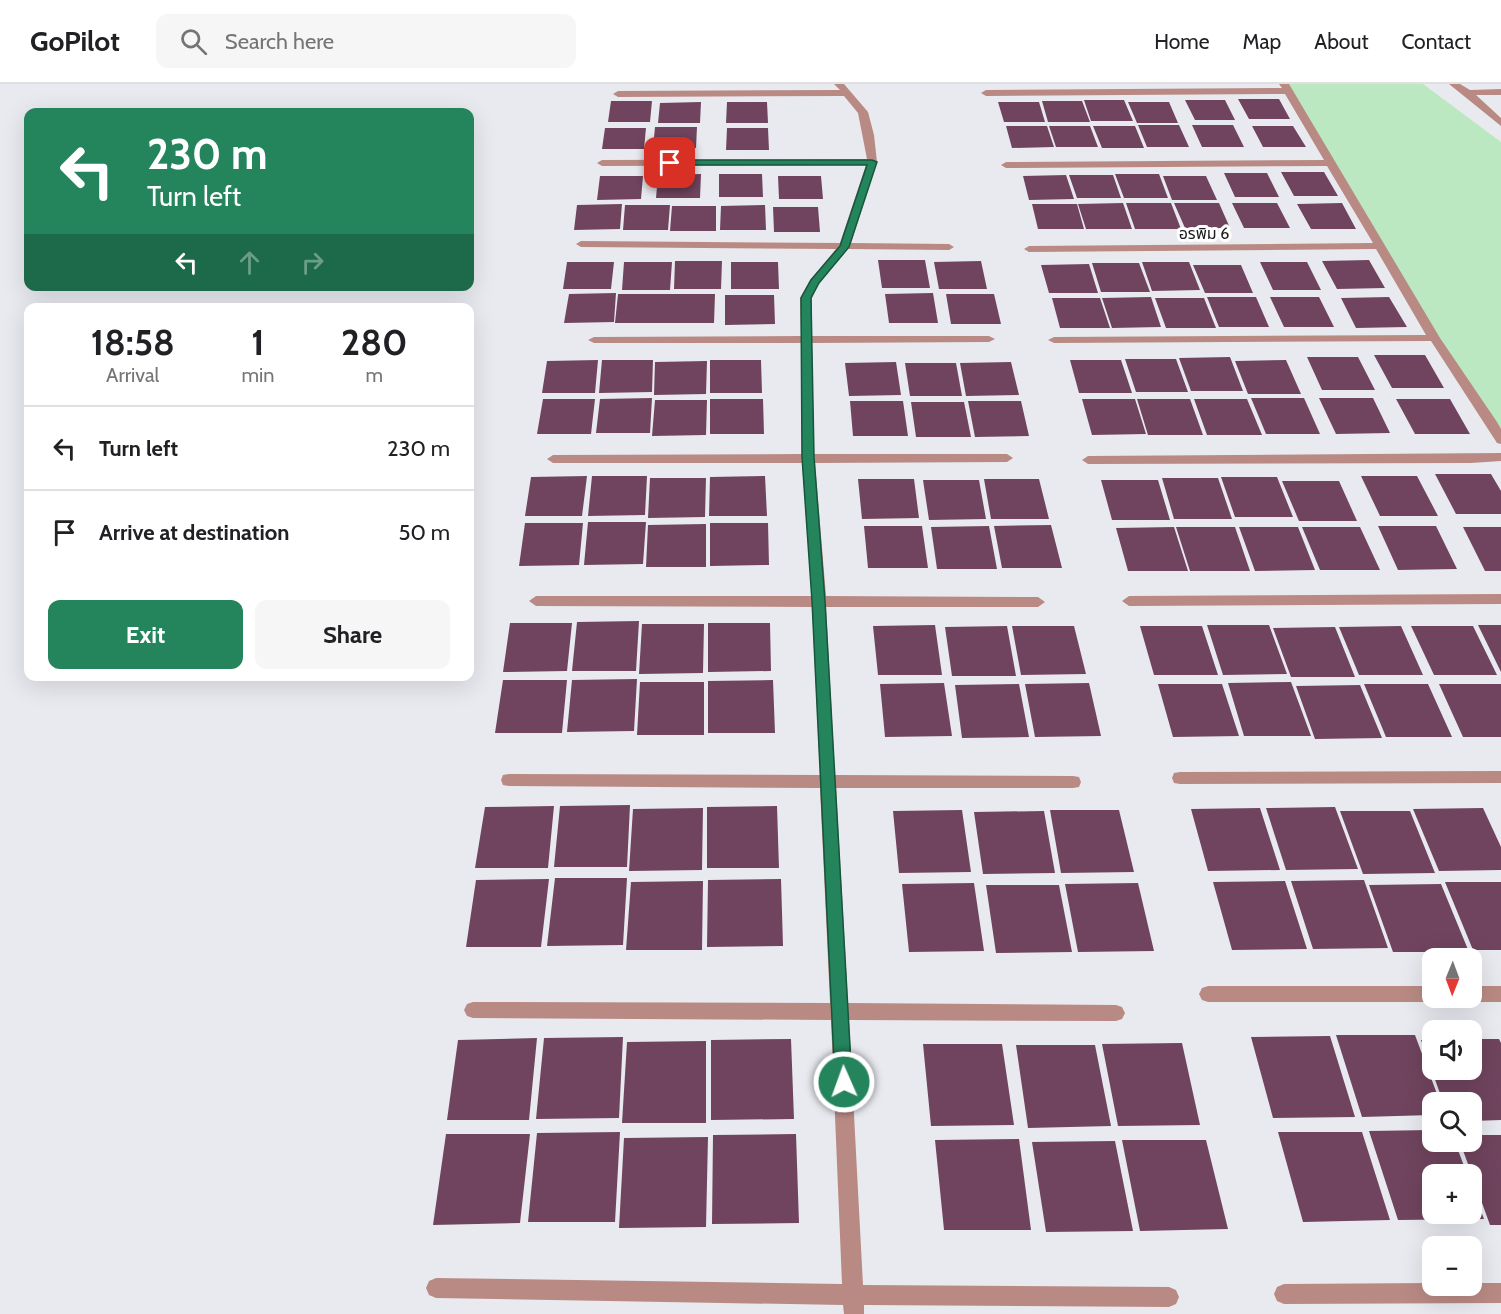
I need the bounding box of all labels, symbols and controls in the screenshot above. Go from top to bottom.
search box [156,14,576,68]
text: GoPilot [30,24,120,58]
icon: search [177,25,210,58]
text: Search here [225,28,334,55]
text: Home [1154,29,1210,54]
text: Map [1243,29,1281,54]
text: About [1314,29,1368,54]
text: Contact [1401,29,1471,54]
text: 230 m [147,128,267,180]
icon: left [48,132,126,210]
pin [644,137,695,188]
icon: arrive [653,146,686,179]
text: Turn left [147,180,241,213]
street label: อรพิม 6 [1179,224,1229,243]
icon: left [170,246,203,279]
icon: ahead [233,246,266,279]
icon: right [296,246,329,279]
text: 18:58 [91,320,175,364]
text: 1 [251,320,265,364]
text: 280 [341,320,407,364]
text: Arrival [106,363,159,387]
text: min [241,363,274,387]
text: m [365,363,383,387]
icon: left [48,432,81,465]
text: Turn left [99,435,178,462]
text: 230 m [387,435,450,462]
icon: arrive [48,516,81,549]
text: Arrive at destination [99,519,289,546]
text: 50 m [398,519,450,546]
button: Exit [48,600,243,669]
button: Share [255,600,450,669]
north arrow [1422,948,1482,1008]
map controls [1422,948,1482,1296]
button: sound [1422,1020,1482,1080]
position arrow [812,1050,876,1114]
button: search [1422,1092,1482,1152]
button: + [1422,1164,1482,1224]
button: − [1422,1236,1482,1296]

